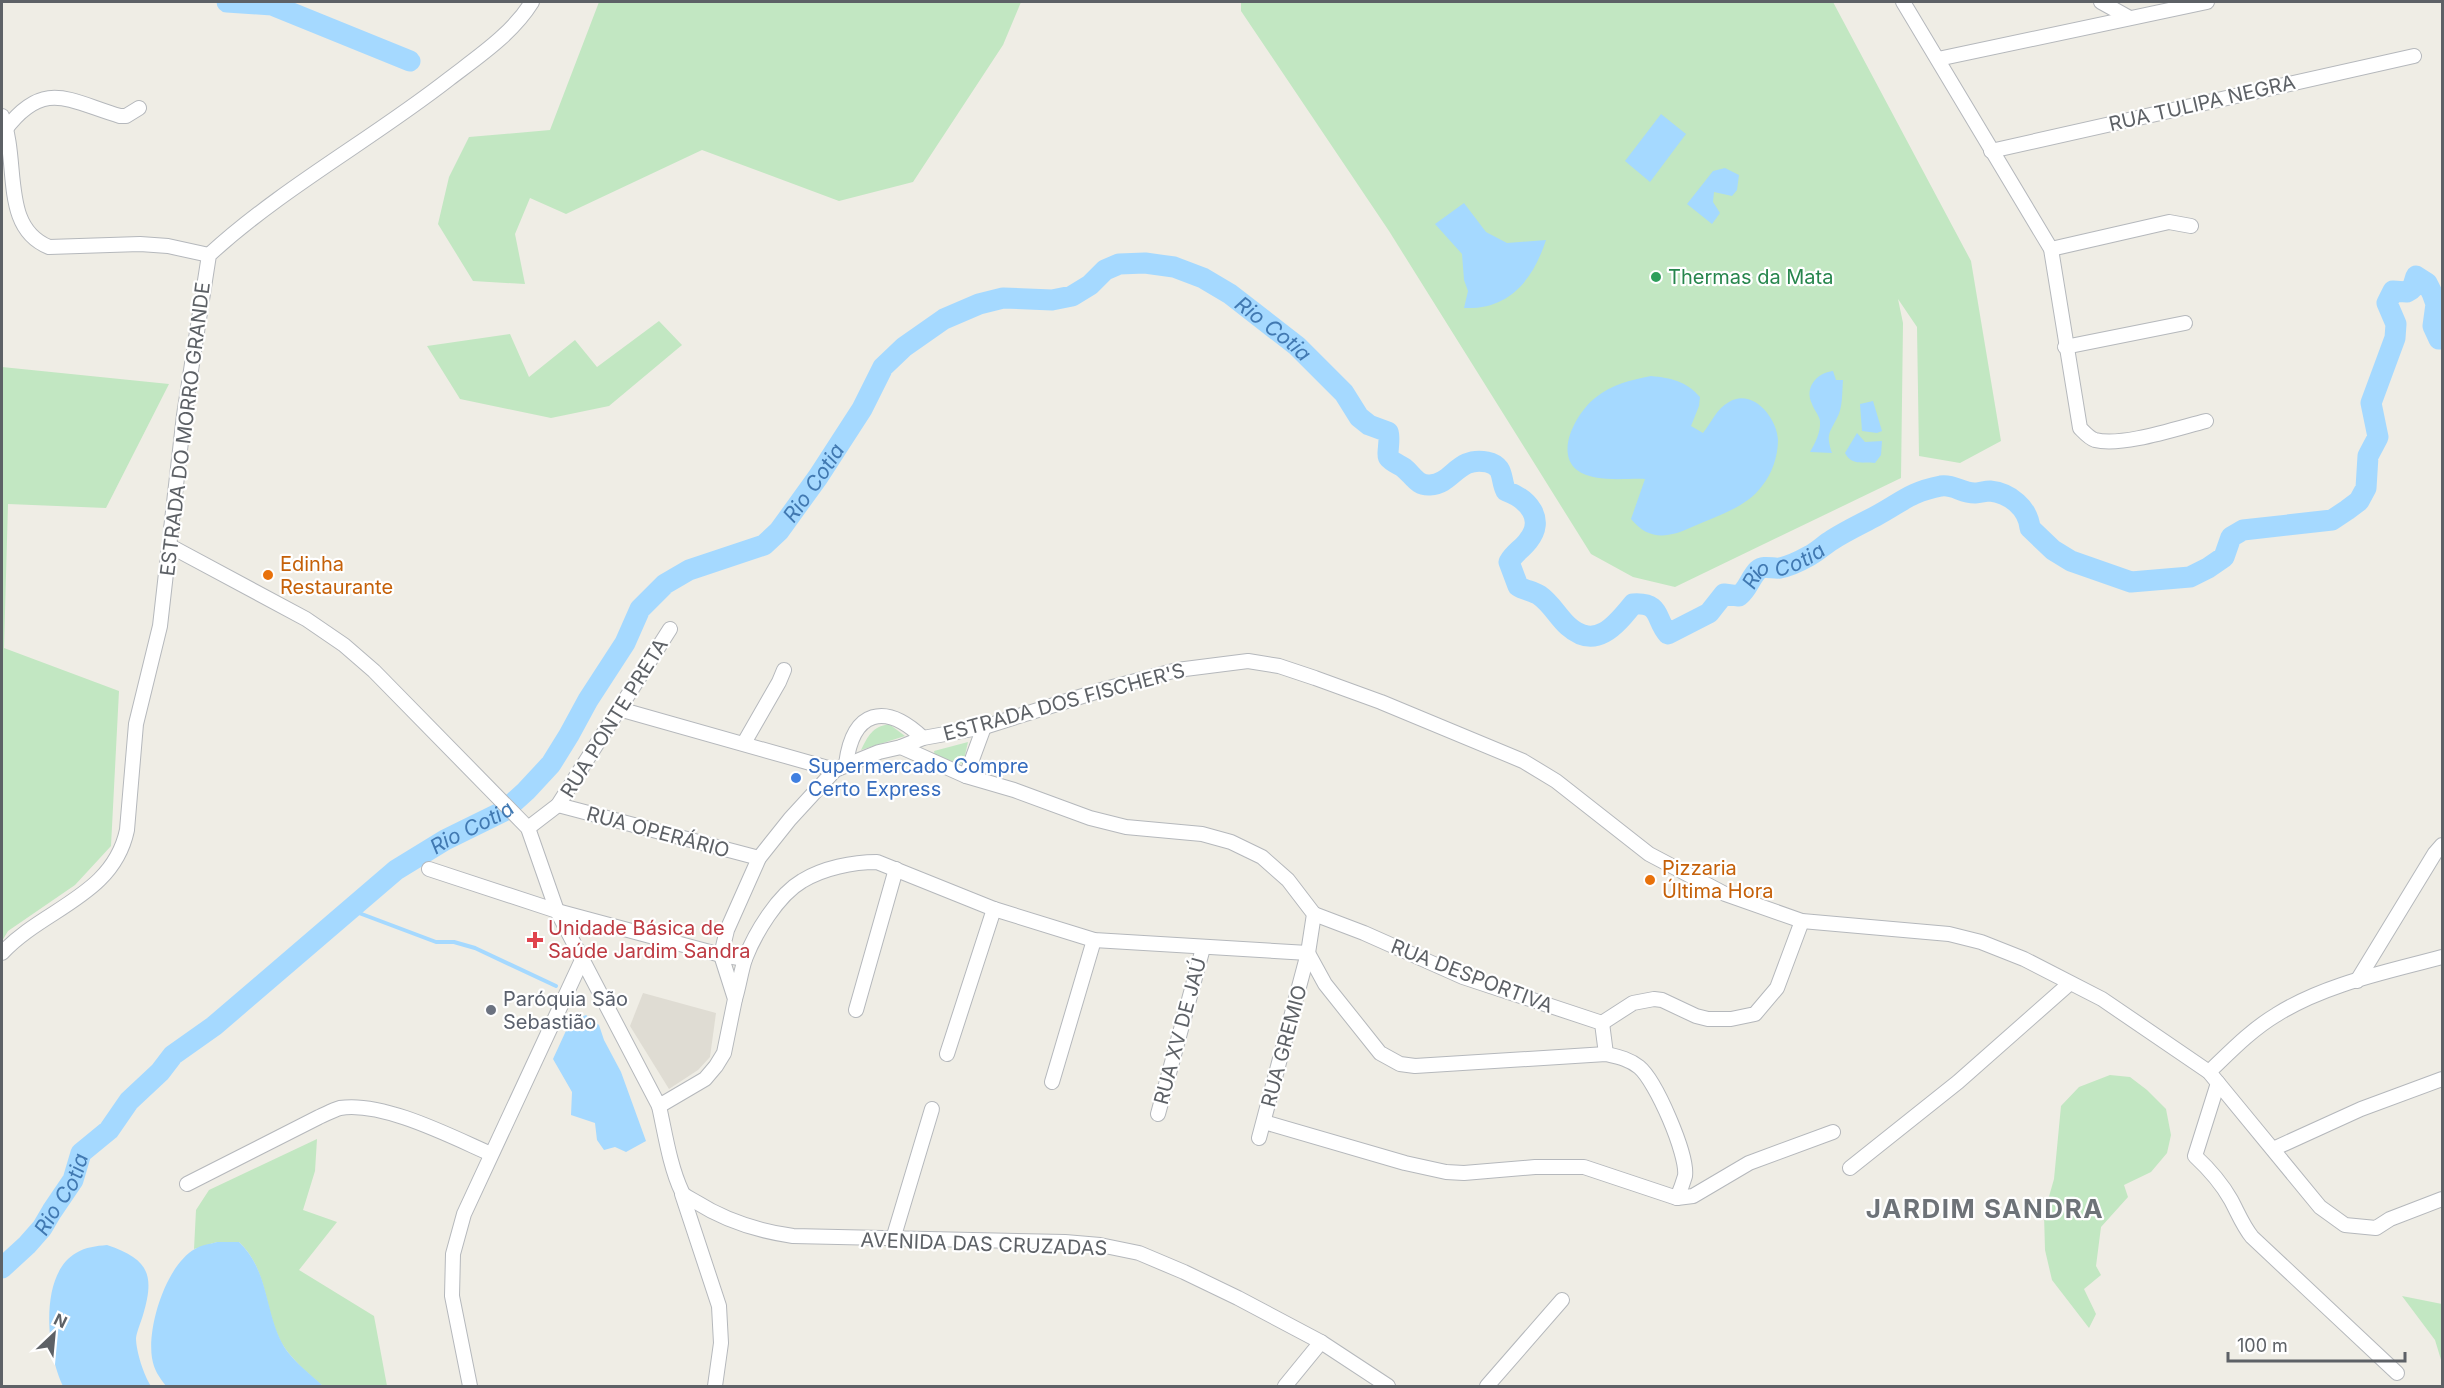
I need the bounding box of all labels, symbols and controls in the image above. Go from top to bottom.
street label: RUA TULIPA NEGRA [2106,70,2298,136]
place label: Thermas da Mata [1668,265,1833,289]
marker: Thermas da Mata [1649,270,1663,284]
street label: ESTRADA DO MORRO GRANDE [155,281,215,577]
water label: Rio Cotia [1231,291,1317,366]
water label: Rio Cotia [777,439,849,527]
water label: Rio Cotia [1736,537,1830,593]
place label: Edinha Restaurante [280,552,393,599]
marker: Edinha Restaurante [261,568,275,582]
street label: RUA PONTE PRETA [555,634,673,802]
street label: ESTRADA DOS FISCHER'S [941,658,1187,746]
place label: Supermercado Compre Certo Express [808,754,1029,801]
marker: Supermercado Compre Certo Express [789,771,803,785]
water label: Rio Cotia [425,796,519,859]
street label: RUA OPERÁRIO [584,800,732,863]
place label: Pizzaria Última Hora [1662,856,1773,903]
marker: Pizzaria Última Hora [1643,873,1657,887]
place label: Unidade Básica de Saúde Jardim Sandra [548,916,750,963]
marker: Unidade Básica de Saúde Jardim Sandra [526,931,544,949]
street label: RUA DESPORTIVA [1388,934,1557,1018]
street label: RUA XV DE JAÚ [1148,955,1211,1107]
street label: RUA GREMIO [1256,982,1312,1110]
place label: Paróquia São Sebastião [503,987,628,1034]
marker: Paróquia São Sebastião [484,1003,498,1017]
water label: Rio Cotia [28,1150,93,1239]
district label: JARDIM SANDRA [1866,1193,2104,1224]
street label: AVENIDA DAS CRUZADAS [860,1228,1108,1260]
north arrow [24,1304,84,1364]
text: N [51,1309,70,1332]
scale bar [2228,1325,2405,1363]
text: 100 m [2237,1335,2288,1356]

